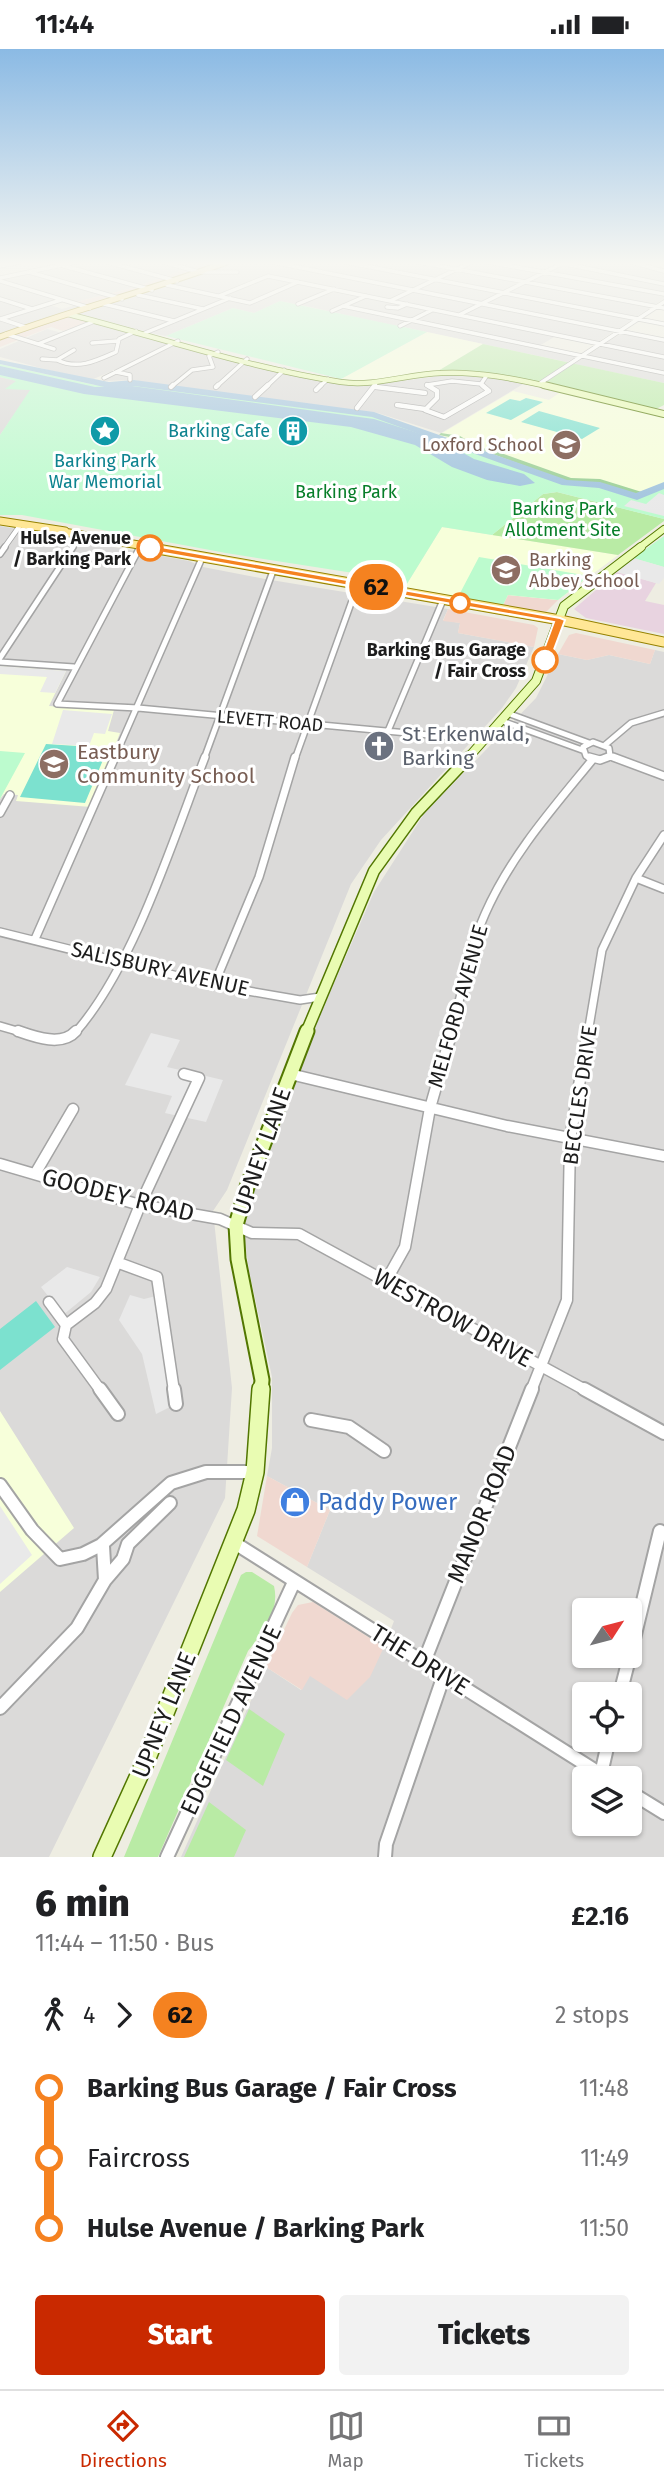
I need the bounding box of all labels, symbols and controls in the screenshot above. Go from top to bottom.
text: 11:44 [35,9,94,40]
place icon: Barking Park War Memorial [88,414,122,448]
building icon: Barking Cafe [276,414,310,448]
place label: Barking Cafe [168,420,270,442]
school or university icon: Loxford School [549,428,583,462]
place label: Loxford School [422,434,543,456]
place label: Barking Park War Memorial [49,450,161,493]
park label: Barking Park [295,481,398,503]
park label: Barking Park Allotment Site [505,498,621,541]
place label: Hulse Avenue / Barking Park [13,527,132,570]
marker: Hulse Avenue / Barking Park [137,535,163,561]
place label: Barking Abbey School [529,549,639,592]
school or university icon: Barking Abbey School [489,553,523,587]
line badge: 62 [344,564,408,610]
text: 62 [363,573,389,601]
unlabelled marker [450,593,470,613]
place label: Barking Bus Garage / Fair Cross [367,639,526,682]
marker: Barking Bus Garage / Fair Cross [532,647,558,673]
street label: LEVETT ROAD [216,705,324,737]
place label: St Erkenwald, Barking [402,721,530,771]
church icon: St Erkenwald, Barking [362,729,396,763]
place label: Eastbury Community School [77,739,255,789]
school or university icon: Eastbury Community School [37,747,71,781]
street label: MELFORD AVENUE [422,921,494,1091]
street label: SALISBURY AVENUE [69,936,251,1002]
street label: BECCLES DRIVE [557,1024,603,1166]
street label: UPNEY LANE [227,1083,297,1219]
street label: GOODEY ROAD [39,1163,197,1227]
street label: WESTROW DRIVE [368,1263,538,1373]
street label: MANOR ROAD [442,1441,522,1587]
shop icon: Paddy Power [278,1485,312,1519]
place label: Paddy Power [318,1488,458,1516]
north arrow [572,1598,642,1668]
map controls [572,1598,642,1836]
street label: THE DRIVE [365,1619,475,1701]
street label: EDGEFIELD AVENUE [175,1621,287,1819]
street label: UPNEY LANE [126,1648,202,1782]
button: locate [572,1682,642,1752]
button: layers [572,1766,642,1836]
text: 6 min [35,1880,130,1926]
text: £2.16 [571,1901,629,1932]
text: 11:44 – 11:50 · Bus [35,1929,214,1957]
icon: walk [35,1996,73,2034]
icon: forward [105,1996,143,2034]
text: 4 [83,2001,95,2029]
text: 62 [167,2001,193,2029]
text: 2 stops [555,2001,629,2029]
text: Barking Bus Garage / Fair Cross [87,2073,457,2104]
text: 11:48 [579,2074,629,2102]
text: Faircross [87,2143,190,2174]
text: 11:49 [580,2144,629,2172]
text: Hulse Avenue / Barking Park [87,2213,424,2244]
text: 11:50 [579,2214,629,2242]
button: Start [35,2295,325,2375]
button: Tickets [339,2295,629,2375]
tab: Directions [80,2407,167,2472]
tab: Map [327,2407,365,2472]
tab: Tickets [524,2407,584,2472]

